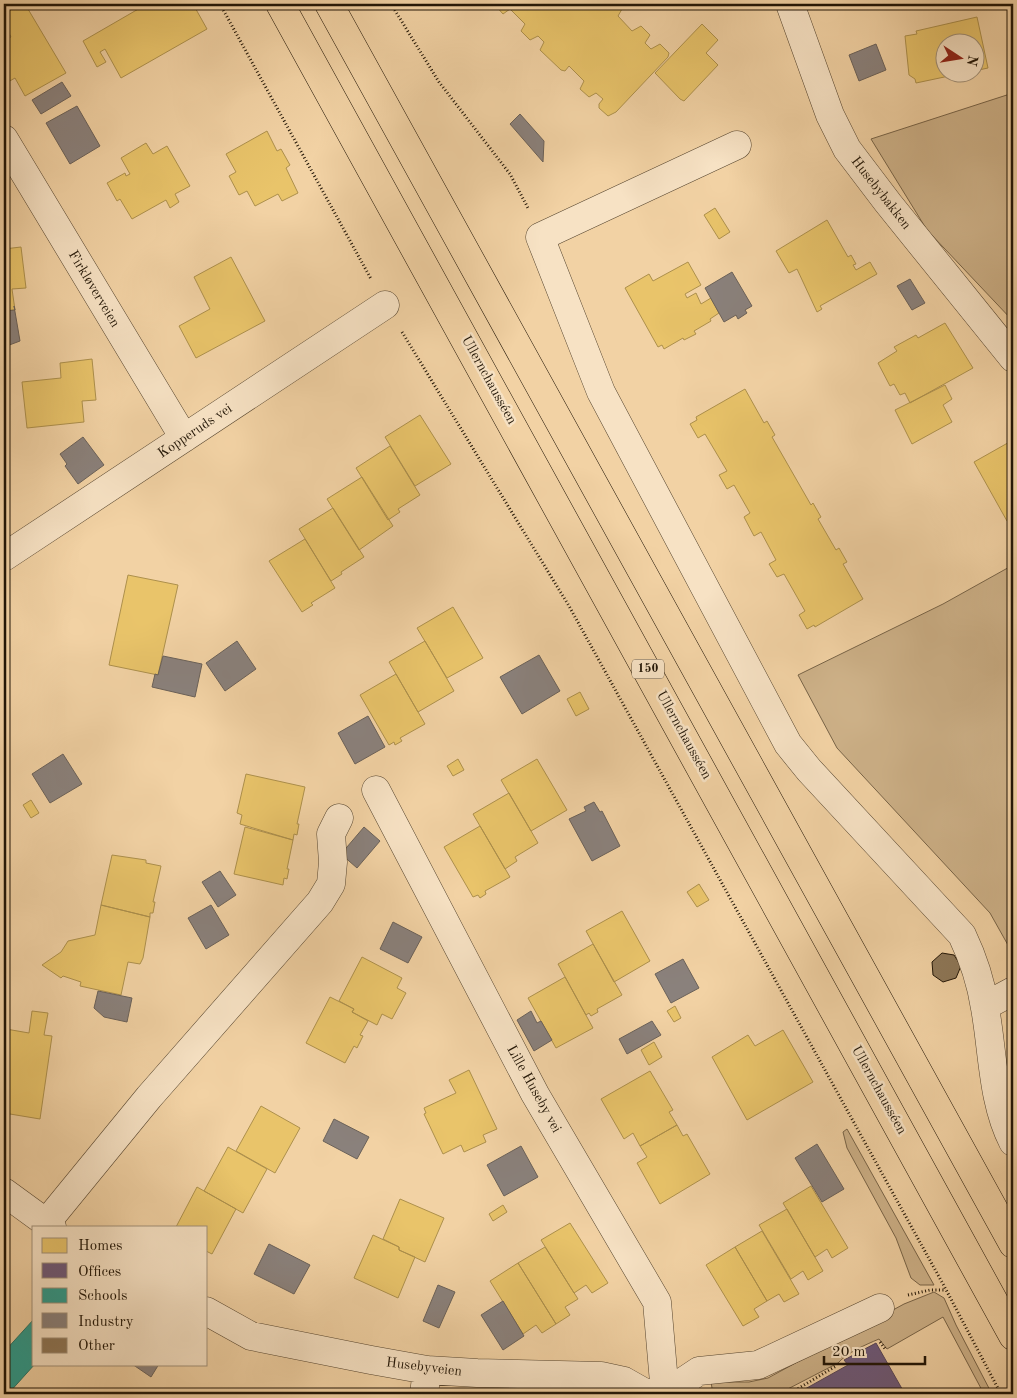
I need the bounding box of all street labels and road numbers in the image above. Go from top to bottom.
street label: Husebybakken [848,154,914,232]
street label: Firkløverveien [66,248,123,330]
street label: Ullernchausséen [459,333,519,427]
street label: Kopperuds vei [155,401,235,461]
road number: 150 [632,660,664,679]
street label: Ullernchausséen [654,688,714,782]
street label: Lille Huseby vei [504,1043,564,1135]
street label: Ullernchausséen [849,1043,909,1137]
street label: Husebyveien [385,1355,463,1379]

